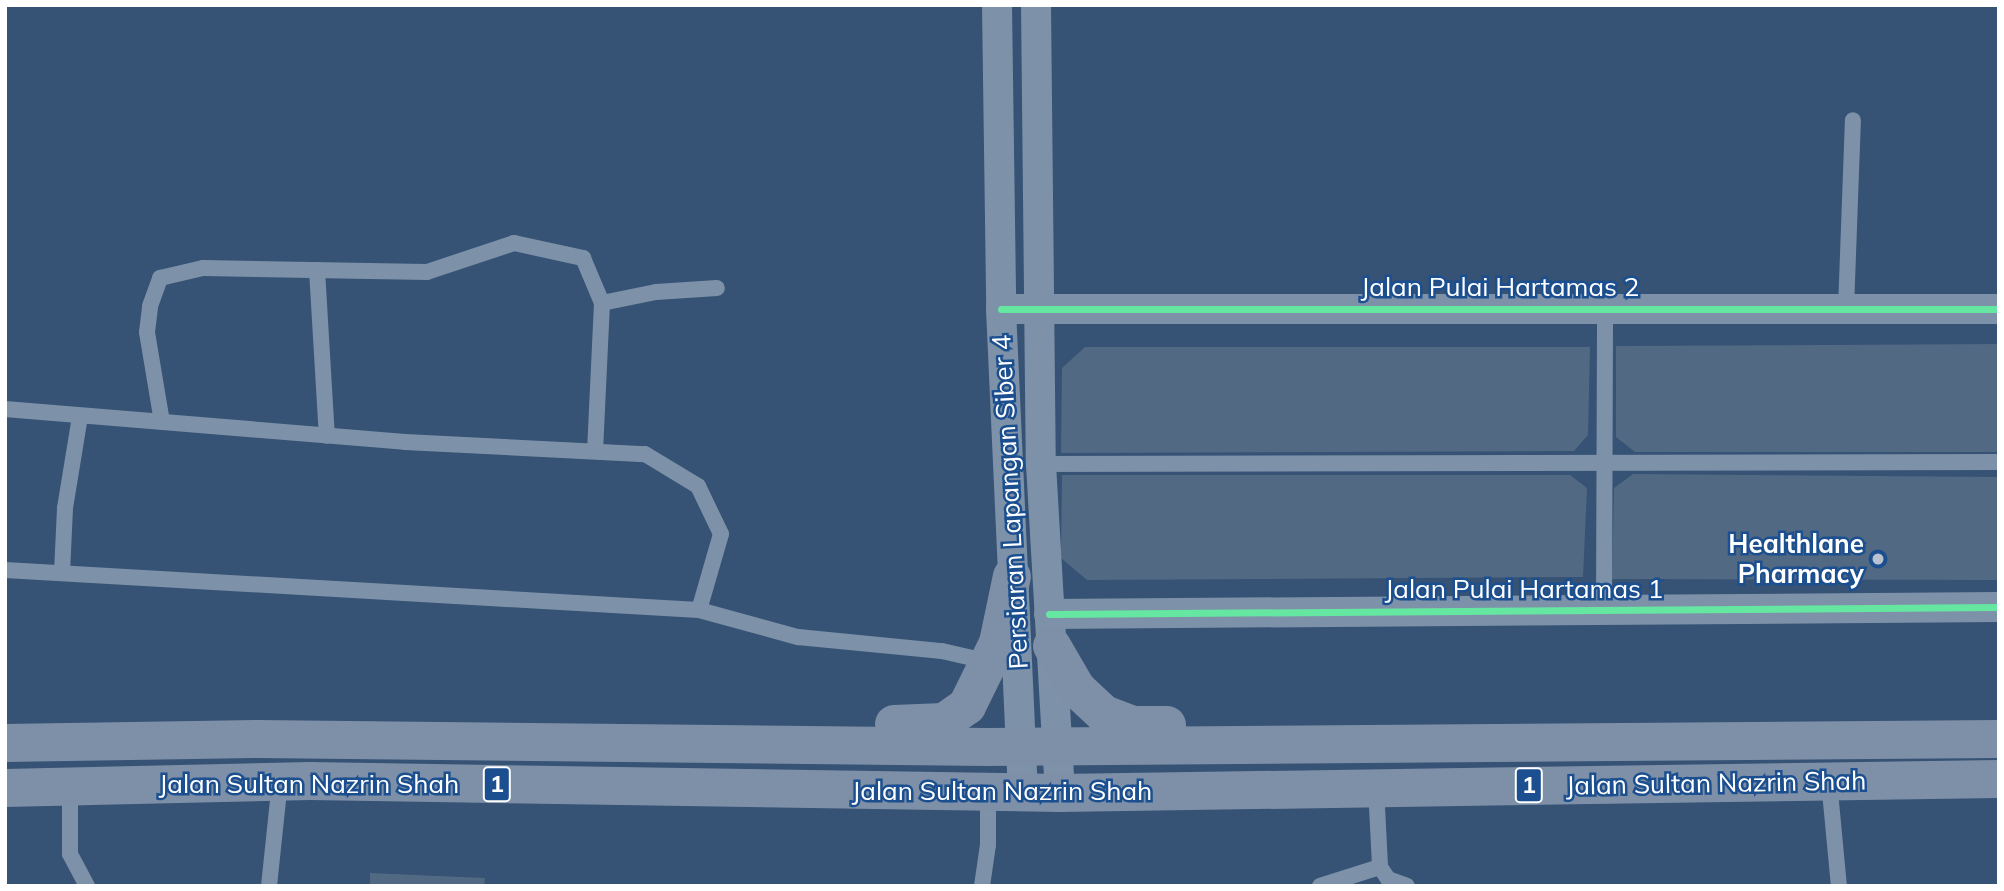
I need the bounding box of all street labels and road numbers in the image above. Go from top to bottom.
street label: Jalan Pulai Hartamas 2 [1361,271,1639,303]
street label: Persiaran Lapangan Siber 4 [986,334,1034,670]
street label: Jalan Pulai Hartamas 1 [1385,573,1663,605]
road number: 1 [481,764,513,804]
road number: 1 [1513,764,1545,806]
street label: Jalan Sultan Nazrin Shah [1565,765,1867,801]
street label: Jalan Sultan Nazrin Shah [159,768,459,800]
street label: Jalan Sultan Nazrin Shah [852,775,1152,807]

